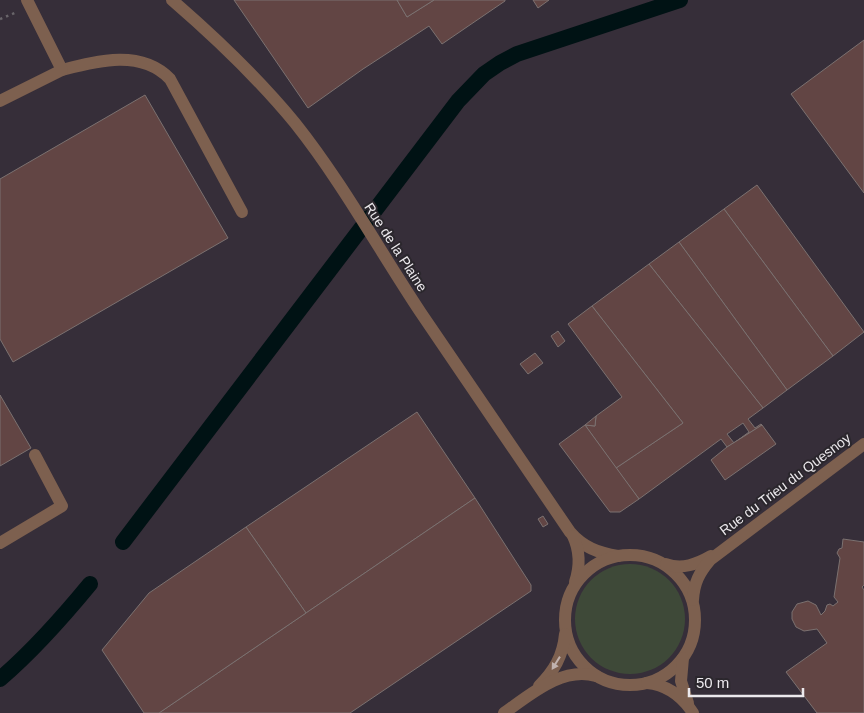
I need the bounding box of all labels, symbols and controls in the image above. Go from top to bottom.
street label: Rue de la Plaine [361,200,431,295]
street label: Rue du Trieu du Quesnoy [716,430,854,538]
one-way arrow [552,657,561,670]
scale bar [689,666,803,698]
text: 50 m [696,674,729,691]

